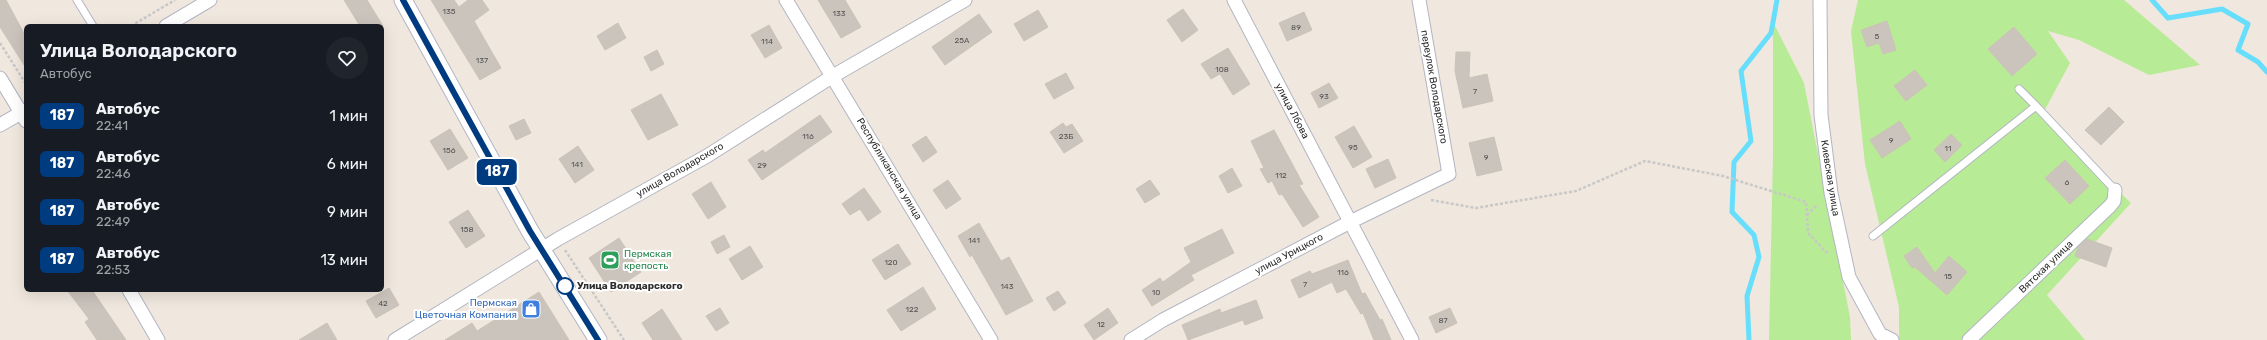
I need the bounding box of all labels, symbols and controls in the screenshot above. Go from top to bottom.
house number: 135 [443,7,456,16]
house number: 133 [832,9,846,18]
house number: 89 [1291,23,1301,32]
street label: переулок Володарского [1418,29,1450,145]
house number: 5 [1875,32,1880,41]
house number: 25А [955,36,970,45]
button: heart [326,37,368,79]
house number: 114 [761,37,773,46]
text: Улица Володарского [40,39,237,62]
house number: 137 [476,56,488,65]
house number: 108 [1215,65,1229,74]
text: Автобус [40,66,92,81]
street label: улица Лбова [1272,81,1312,141]
house number: 7 [1473,87,1477,96]
house number: 93 [1319,92,1329,101]
text: Автобус [96,100,160,118]
text: 187 [50,107,74,124]
text: 1 мин [329,107,368,125]
street label: Республиканская улица [854,116,924,222]
text: 22:41 [96,118,128,133]
house number: 116 [802,132,814,141]
house number: 23Б [1059,132,1073,141]
house number: 9 [1889,136,1894,145]
street label: Киевская улица [1818,139,1842,217]
street label: улица Володарского [634,140,726,200]
house number: 95 [1348,143,1358,152]
house number: 11 [1945,144,1951,153]
house number: 156 [443,146,456,155]
text: Автобус [96,148,160,166]
house number: 9 [1484,153,1489,162]
text: 187 [50,155,74,172]
text: 6 мин [327,155,368,173]
line badge: 187 [474,159,520,185]
house number: 141 [571,160,583,169]
house number: 29 [757,161,767,170]
text: 187 [485,163,509,180]
text: 22:46 [96,166,131,181]
house number: 112 [1275,171,1287,180]
house number: 6 [2065,178,2070,187]
text: Автобус [96,196,160,214]
text: 187 [50,203,74,220]
text: 9 мин [327,203,368,221]
text: 22:49 [96,214,130,229]
house number: 158 [460,225,474,234]
street label: улица Урицкого [1253,231,1325,277]
house number: 141 [968,236,980,245]
street label: Вятская улица [2017,238,2075,296]
text: Автобус [96,244,160,262]
place label: Пермская крепость [624,248,671,272]
sports icon: Пермская крепость [599,249,621,271]
text: 187 [50,251,74,268]
text: 13 мин [320,251,368,269]
house number: 120 [884,258,898,267]
text: 22:53 [96,262,130,277]
house number: 116 [1337,268,1349,277]
house number: 15 [1944,272,1952,281]
marker: Улица Володарского [556,277,574,295]
place label: Улица Володарского [577,280,683,292]
house number: 7 [1303,280,1307,289]
house number: 143 [1000,282,1014,291]
house number: 10 [1152,288,1160,297]
place label: Пермская Цветочная Компания [415,297,517,321]
shop icon: Пермская Цветочная Компания [520,298,542,320]
house number: 42 [378,299,388,308]
house number: 122 [906,305,919,314]
house number: 87 [1438,316,1448,325]
house number: 12 [1097,320,1105,329]

